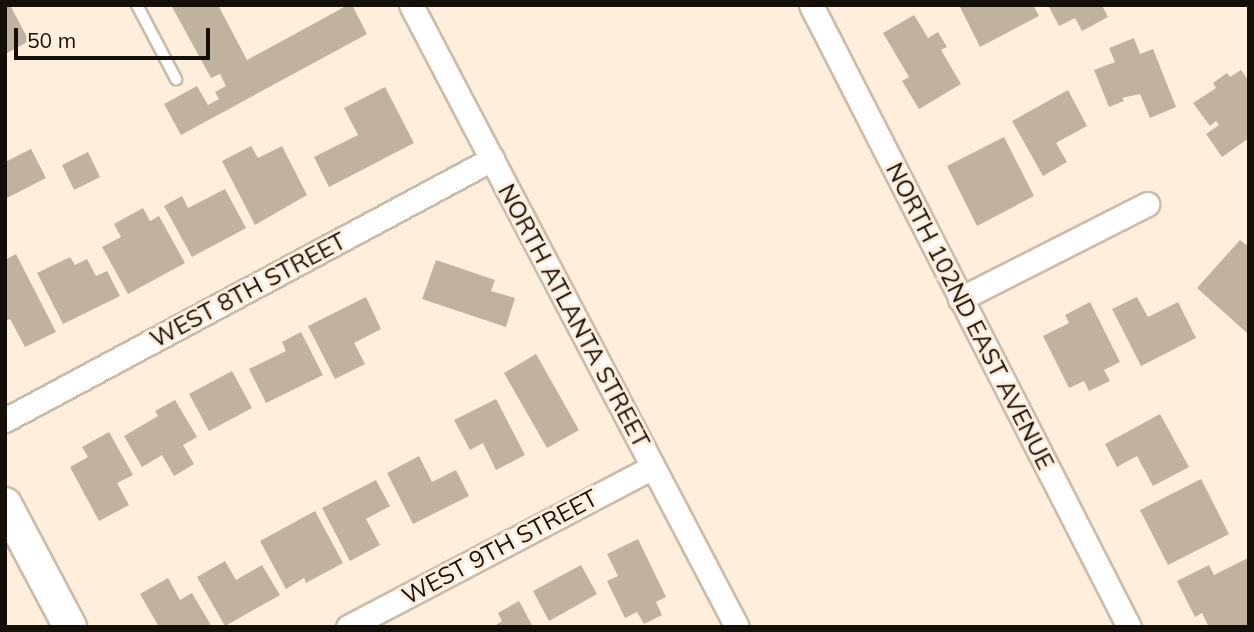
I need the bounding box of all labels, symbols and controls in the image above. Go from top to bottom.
scale bar [18,14,214,58]
text: 50 m [27,27,76,53]
street label: NORTH 102ND EAST AVENUE [880,158,1060,474]
street label: NORTH ATLANTA STREET [492,179,656,453]
street label: WEST 8TH STREET [145,226,351,354]
street label: WEST 9TH STREET [397,483,603,611]

